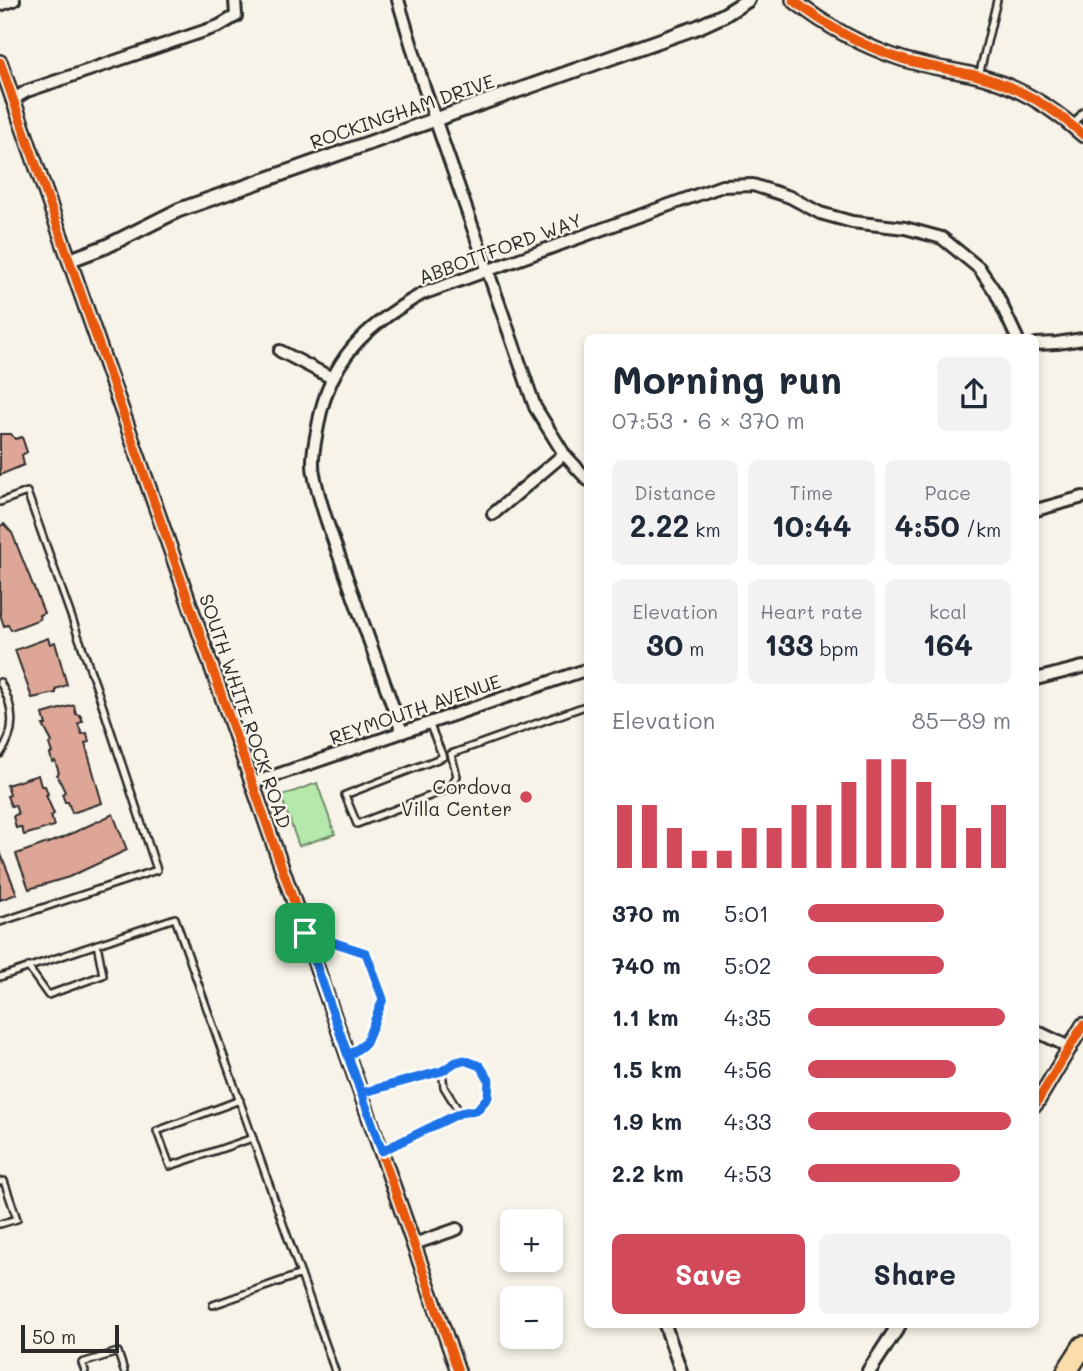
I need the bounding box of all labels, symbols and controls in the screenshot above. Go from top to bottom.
street label: ROCKINGHAM DRIVE [307,68,498,154]
street label: ABBOTTFORD WAY [415,207,585,289]
text: Morning run [612,354,842,404]
button: share [937,357,1011,431]
text: 07:53 · 6 × 370 m [612,405,805,435]
text: Distance [634,480,716,505]
text: Time [790,480,833,505]
text: Pace [925,480,971,505]
text: 2.22 [630,505,689,545]
text: 10:44 [771,505,852,545]
text: 4:50 [895,505,960,545]
text: km [689,517,721,542]
text: /km [960,517,1001,542]
street label: SOUTH WHITE ROCK ROAD [194,590,298,832]
text: Elevation [633,599,718,624]
text: Heart rate [760,599,863,624]
text: kcal [929,599,967,624]
text: 30 [646,624,683,664]
text: 133 [764,624,814,664]
text: 164 [923,624,973,664]
text: m [683,636,704,661]
text: bpm [814,636,859,661]
street label: REYMOUTH AVENUE [326,668,504,750]
text: Elevation [612,705,715,735]
text: 85–89 m [912,705,1011,735]
place label: Cordova Villa Center [401,774,512,821]
marker: Cordova Villa Center [518,789,534,805]
text: 370 m [612,898,680,928]
text: 5:01 [724,898,769,928]
pin [275,903,335,963]
icon: arrive [286,914,324,952]
text: 740 m [612,950,681,980]
text: 5:02 [724,950,772,980]
text: 1.1 km [612,1002,678,1032]
text: 4:35 [724,1002,772,1032]
text: 1.5 km [612,1054,682,1084]
text: 4:56 [724,1054,772,1084]
text: 1.9 km [612,1106,682,1136]
text: 4:33 [724,1106,772,1136]
text: 2.2 km [612,1158,684,1188]
text: 4:53 [724,1158,772,1188]
map controls [500,1209,563,1349]
button: + [500,1209,563,1272]
button: Save [612,1234,805,1314]
button: Share [819,1234,1011,1314]
button: − [500,1286,563,1349]
scale bar [21,1322,119,1354]
text: 50 m [32,1324,76,1349]

